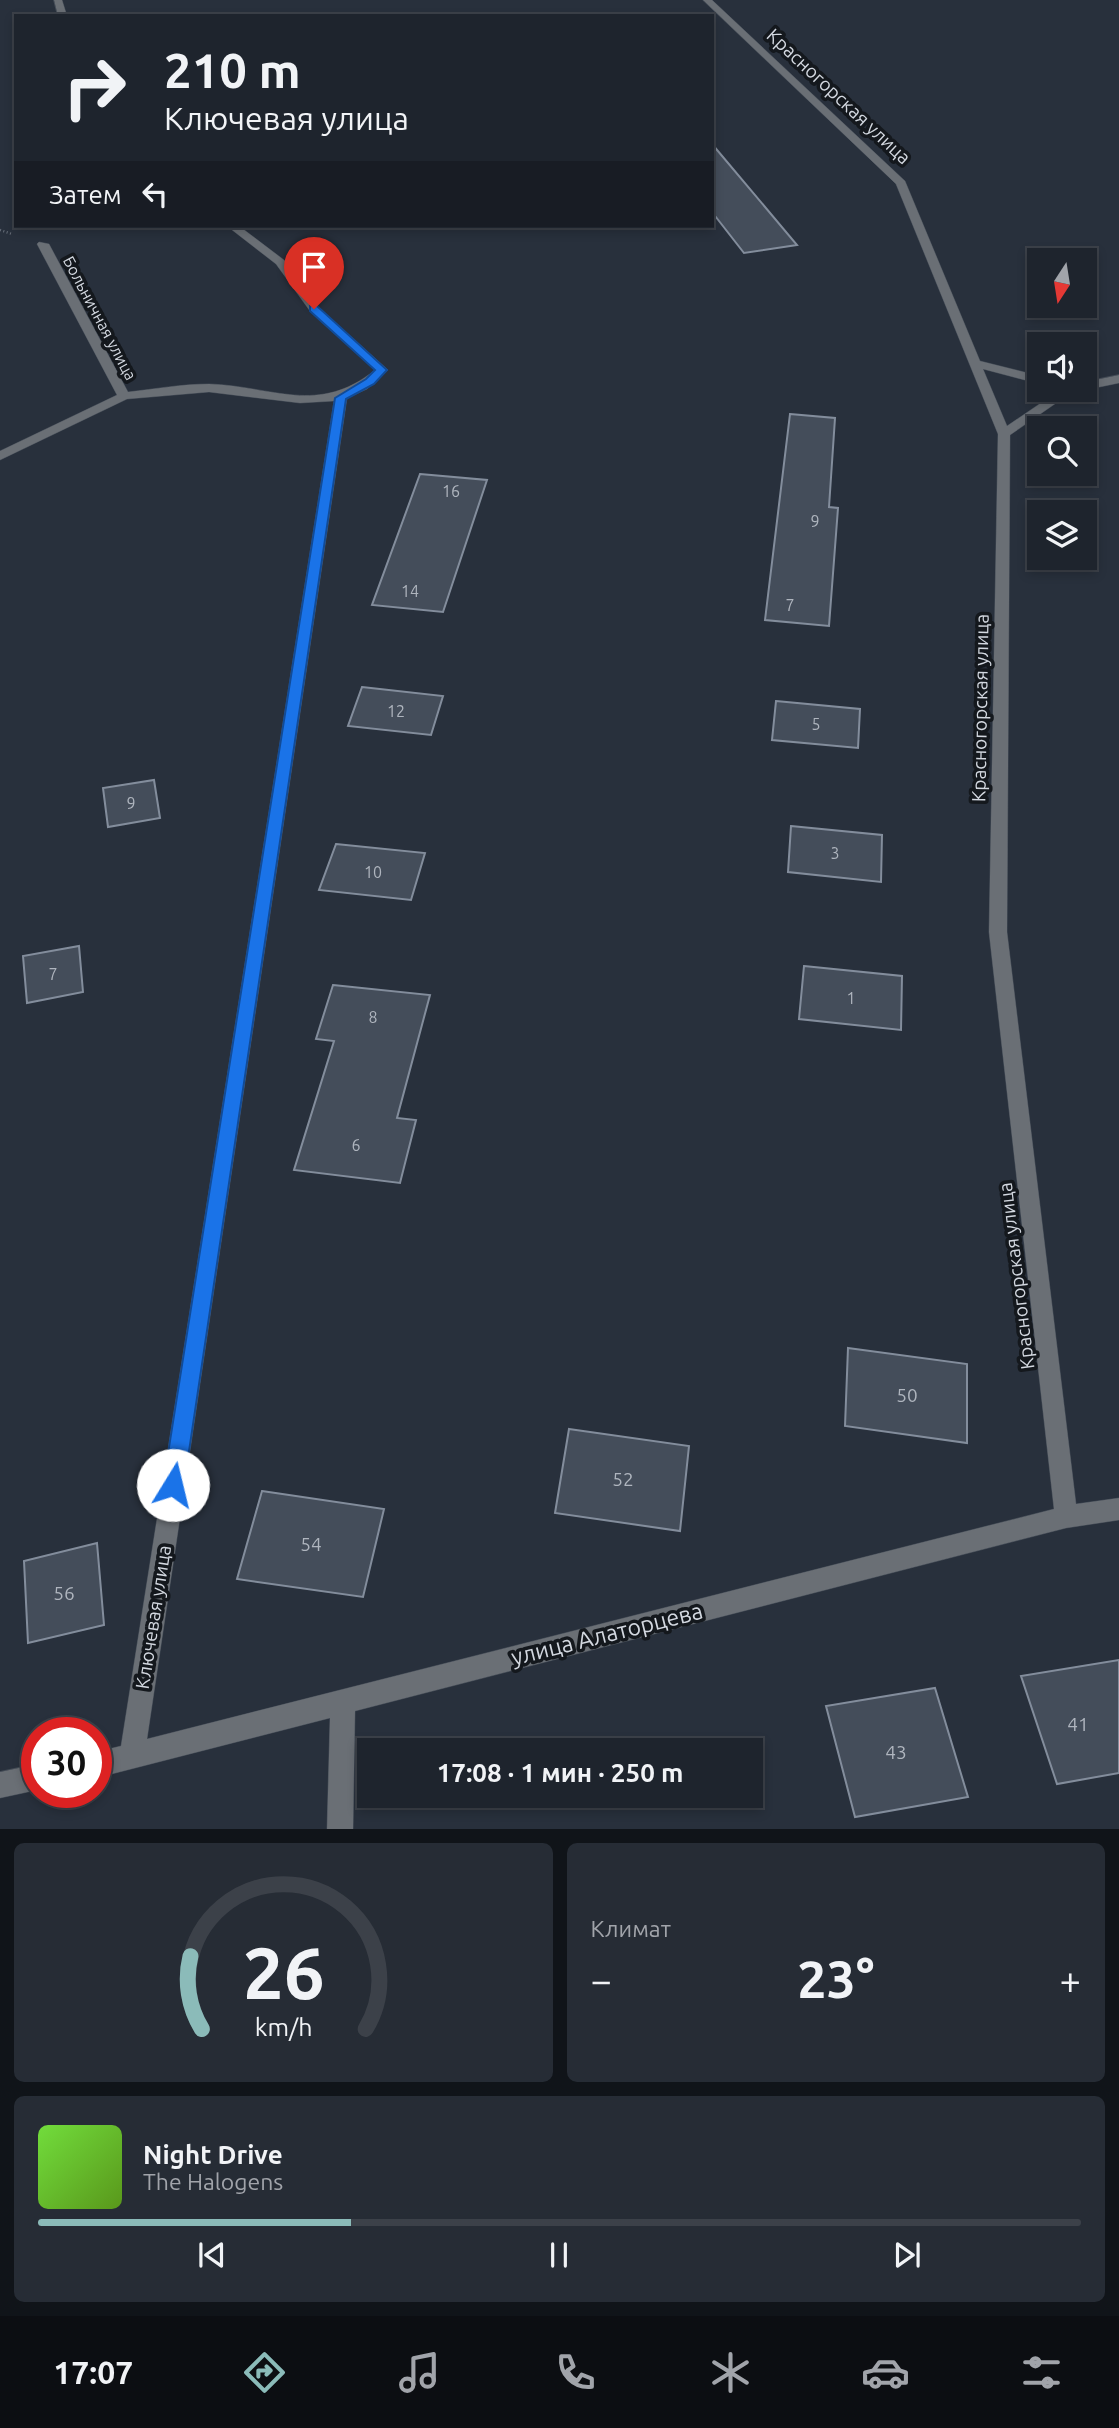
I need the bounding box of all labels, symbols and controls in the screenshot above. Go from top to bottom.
street label: Красногорская улица [763,24,915,168]
icon: right [49,42,140,133]
text: 210 m [164,42,301,97]
text: Ключевая улица [164,100,409,136]
icon: left [136,175,174,213]
text: Затем [49,180,122,209]
pin [284,237,344,309]
icon: arrive [295,248,333,286]
north arrow [1027,248,1097,318]
map controls [1027,248,1097,570]
street label: Больничная улица [60,253,140,383]
button: sound [1027,332,1097,402]
button: search [1027,416,1097,486]
house number: 16 [442,482,460,500]
button: layers [1027,500,1097,570]
house number: 9 [810,512,820,530]
house number: 14 [401,582,419,600]
house number: 7 [785,596,795,614]
street label: Красногорская улица [967,614,993,802]
house number: 12 [387,702,405,720]
house number: 5 [811,715,821,733]
house number: 9 [126,794,136,812]
house number: 3 [830,844,840,862]
house number: 10 [364,863,382,881]
house number: 7 [48,965,58,983]
house number: 1 [846,989,856,1007]
house number: 8 [368,1008,378,1026]
house number: 6 [351,1136,361,1154]
street label: Красногорская улица [994,1181,1038,1371]
house number: 50 [896,1384,918,1406]
position arrow [136,1448,210,1522]
house number: 52 [612,1468,634,1490]
house number: 54 [300,1533,322,1555]
street label: Ключевая улица [131,1543,175,1691]
house number: 56 [53,1582,75,1604]
street label: улица Алаторцева [508,1598,705,1669]
house number: 41 [1067,1713,1089,1735]
speed limit sign: 30 [21,1717,112,1808]
house number: 43 [885,1741,907,1763]
text: 17:08 · 1 мин · 250 m [437,1758,683,1787]
text: Климат [591,1916,671,1941]
text: 26 [242,1931,324,2013]
text: 23° [797,1950,874,2008]
text: − [591,1959,612,2001]
text: + [1060,1959,1081,2001]
text: km/h [254,2012,312,2040]
text: Night Drive [143,2140,283,2169]
text: The Halogens [143,2169,283,2194]
icon: previous [193,2236,231,2274]
icon: pause [540,2236,578,2274]
icon: next [888,2236,926,2274]
icon: directions [240,2348,289,2397]
icon: music [395,2348,444,2397]
icon: phone [551,2348,600,2397]
icon: climate [706,2348,755,2397]
icon: car [861,2348,910,2397]
icon: filters [1017,2348,1066,2397]
text: 17:07 [53,2354,133,2390]

